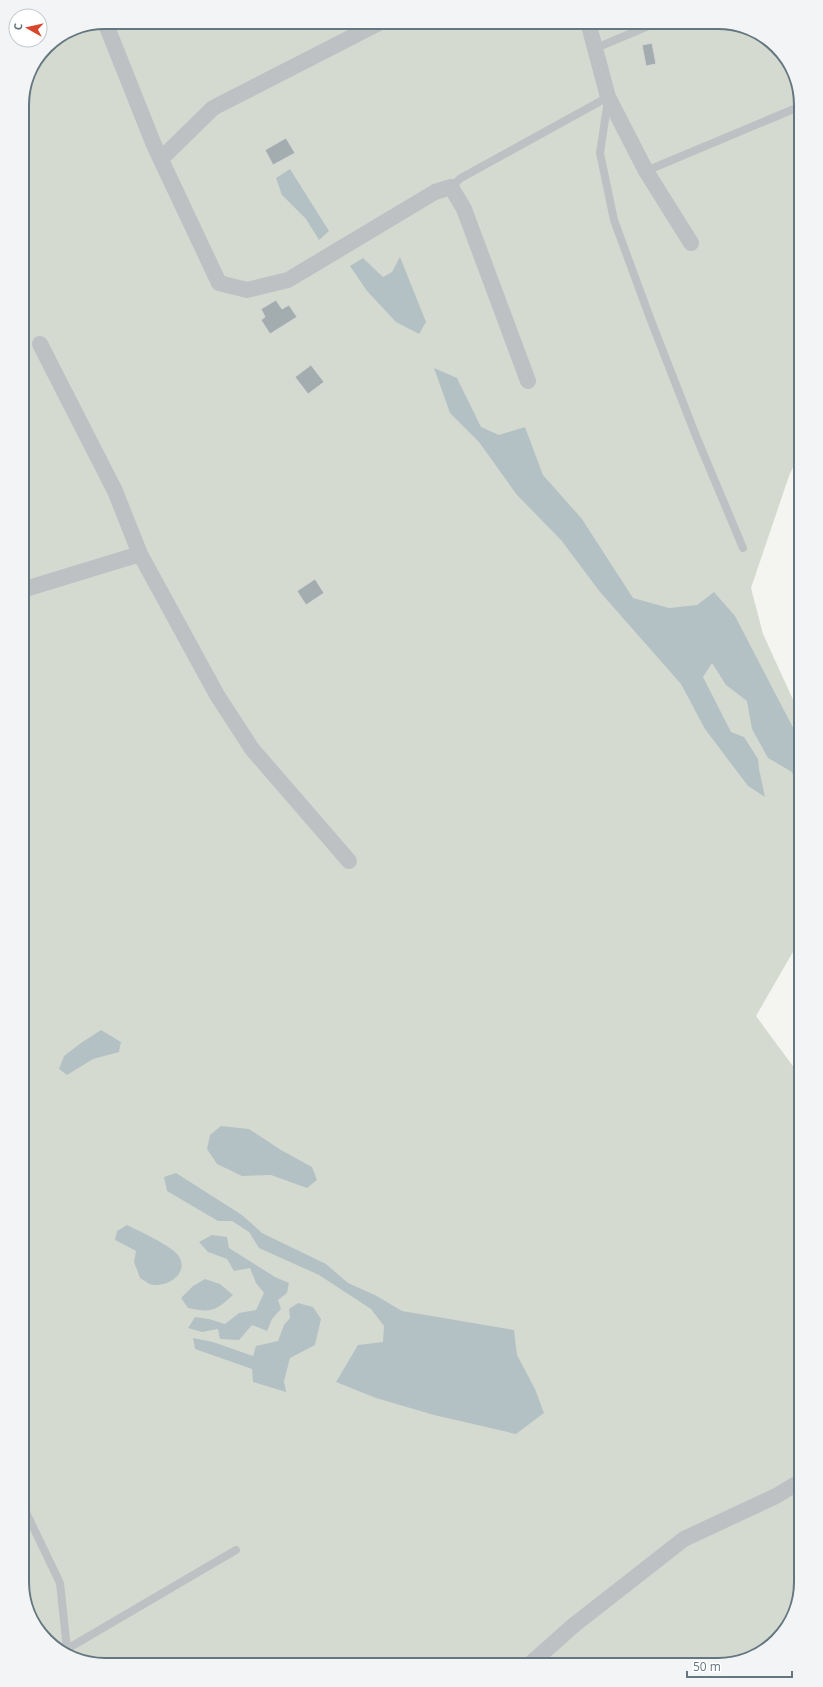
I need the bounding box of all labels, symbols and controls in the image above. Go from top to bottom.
north arrow [8,8,48,48]
text: С [10,22,26,31]
scale bar [687,1653,792,1679]
text: 50 m [693,1658,721,1675]

